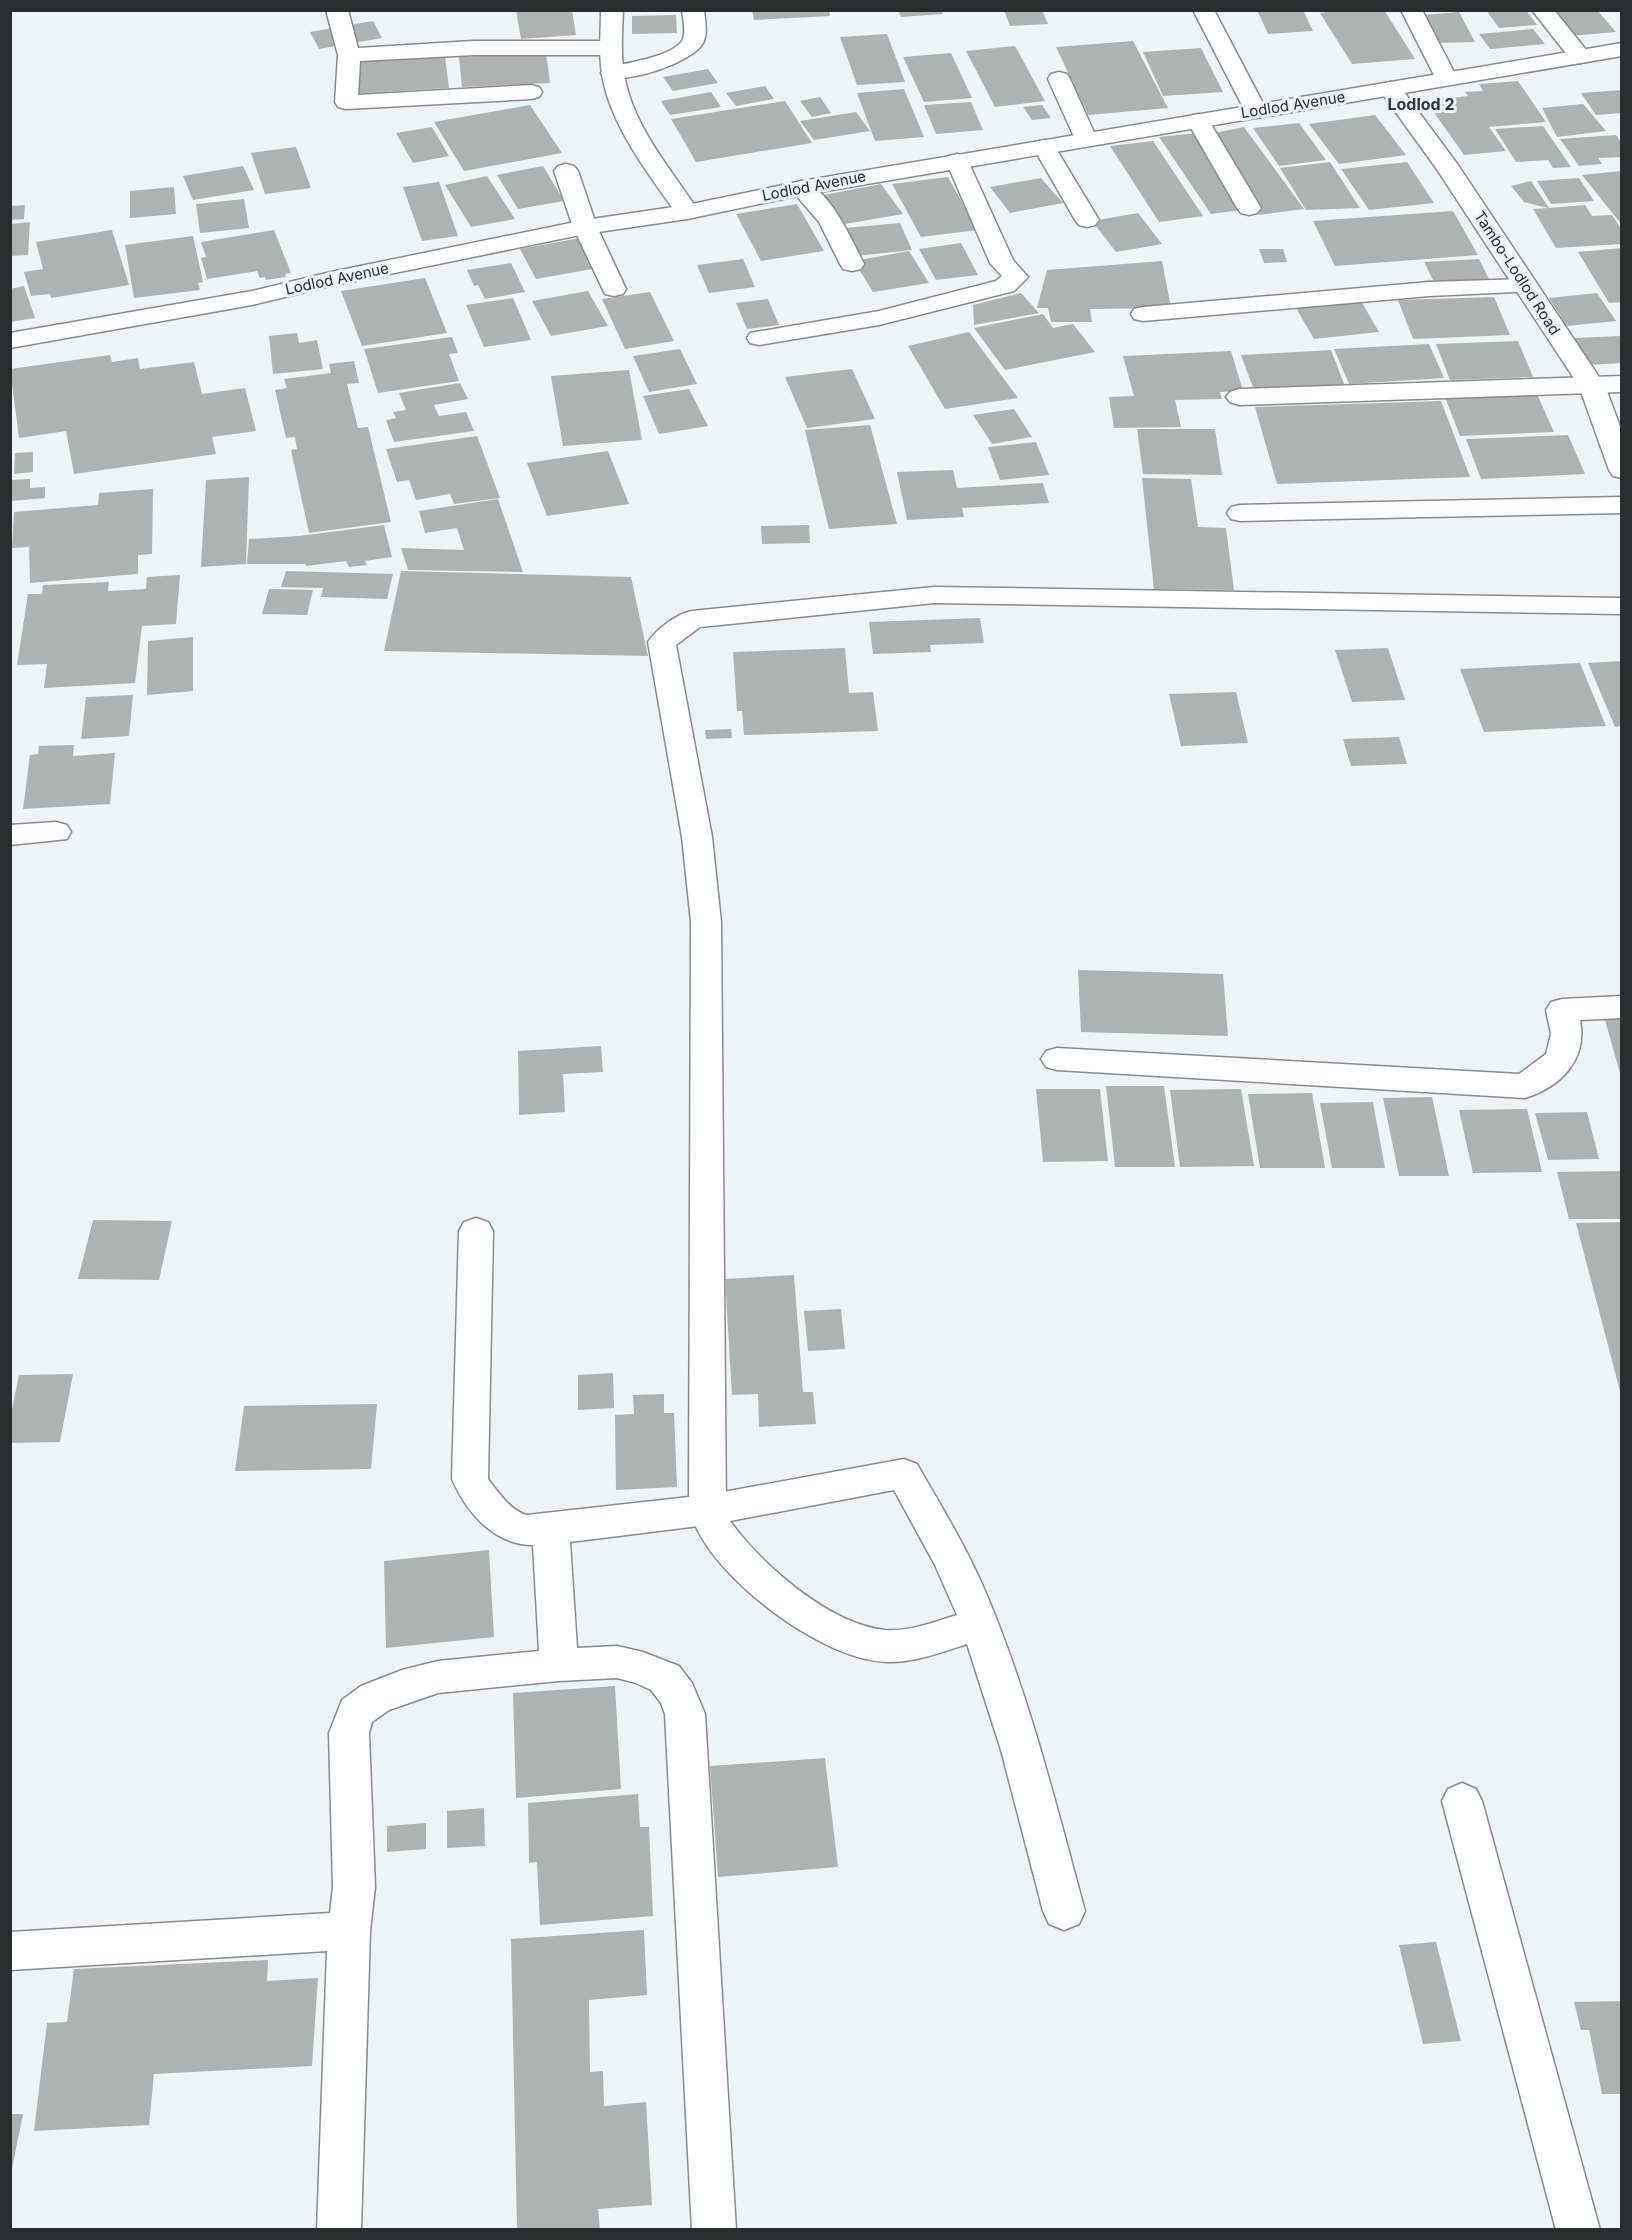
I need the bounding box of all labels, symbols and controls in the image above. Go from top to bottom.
street label: Lodlod Avenue [1239,87,1346,122]
district label: Lodlod 2 [1387,94,1455,114]
street label: Lodlod Avenue [760,166,867,205]
street label: Tambo-Lodlod Road [1470,207,1565,338]
street label: Lodlod Avenue [283,258,390,299]

